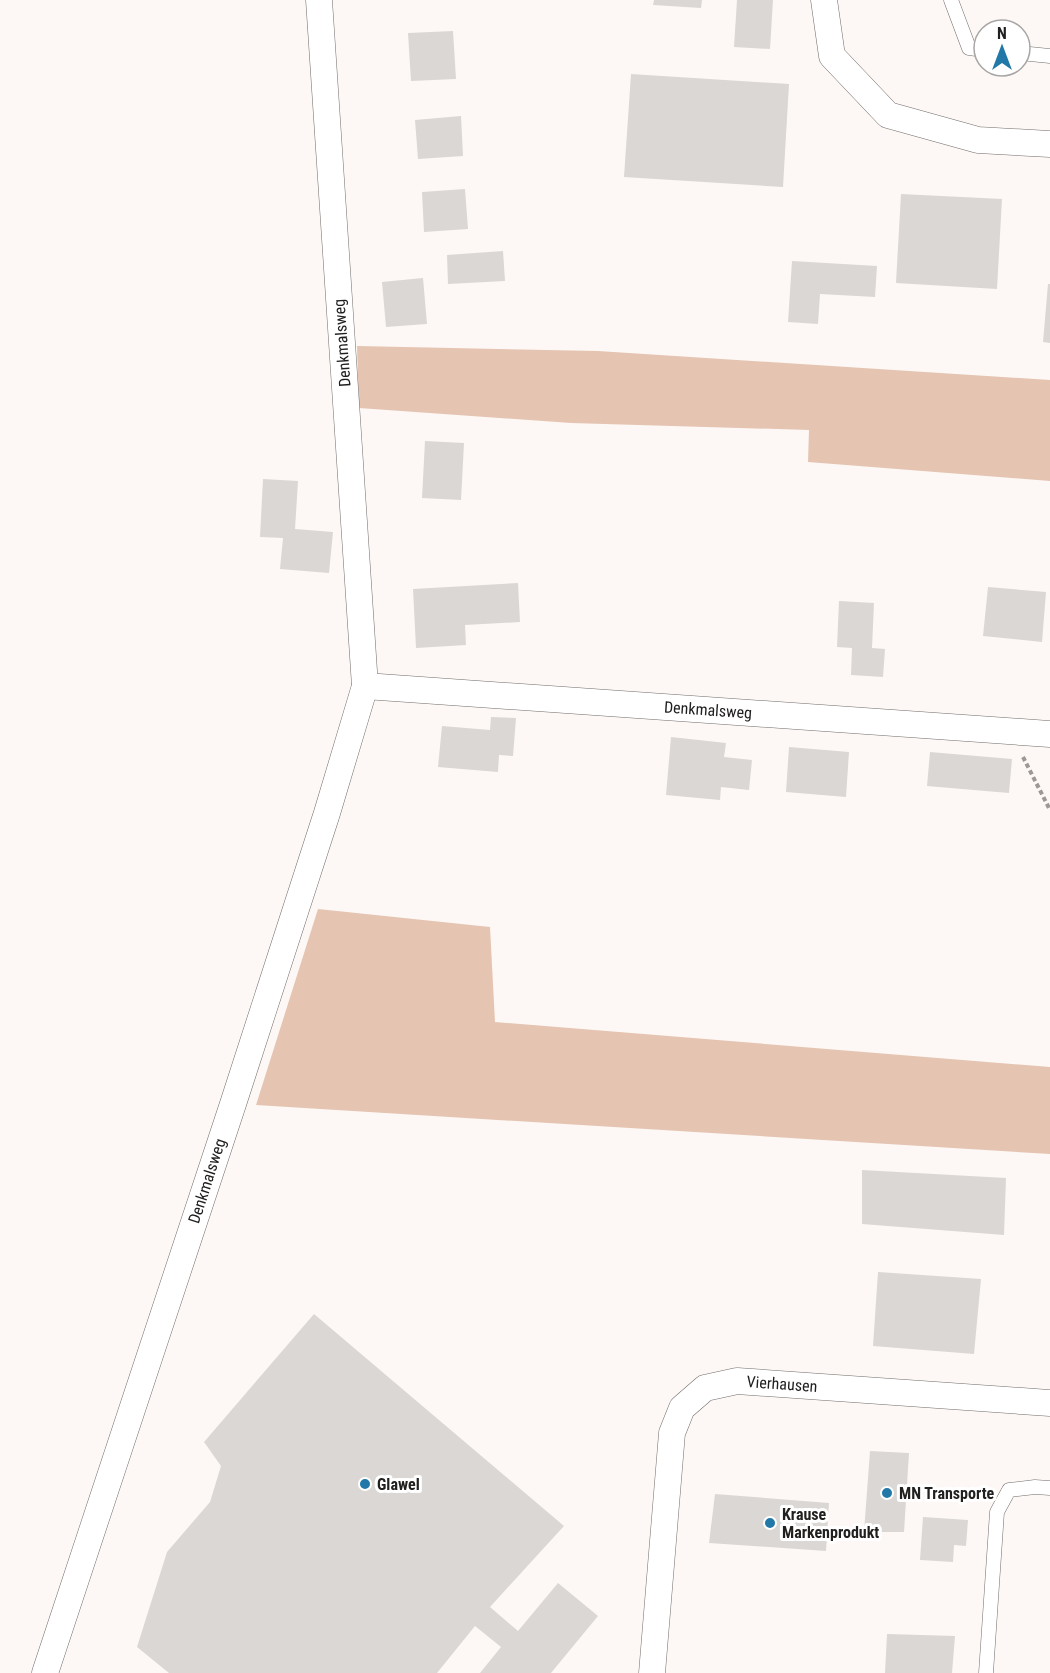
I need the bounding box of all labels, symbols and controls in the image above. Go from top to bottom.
north arrow [972,18,1032,78]
text: N [997,24,1007,43]
street label: Denkmalsweg [329,298,355,388]
street label: Denkmalsweg [663,697,753,723]
street label: Denkmalsweg [184,1136,230,1226]
street label: Vierhausen [746,1372,818,1396]
place label: Glawel [377,1475,420,1494]
marker: Glawel [358,1477,372,1491]
place label: MN Transporte [899,1484,995,1503]
marker: MN Transporte [880,1486,894,1500]
place label: Krause Markenprodukt [782,1505,879,1542]
marker: Krause Markenprodukt [763,1516,777,1530]

